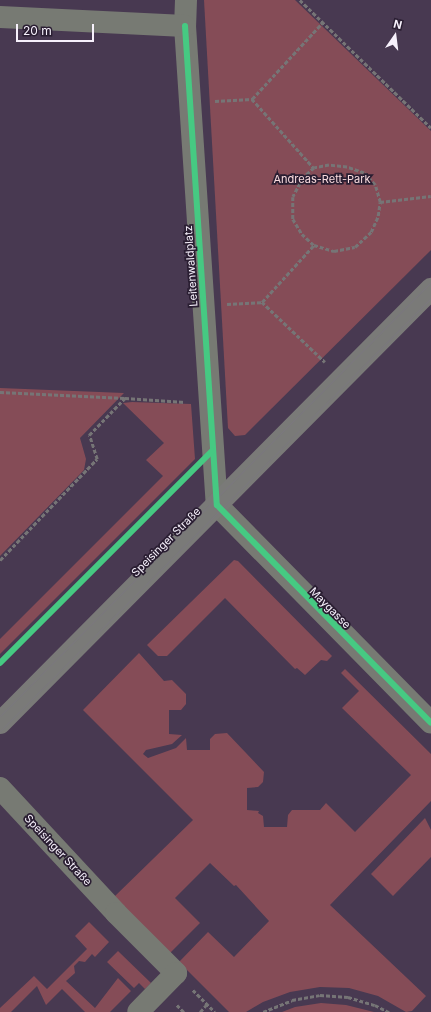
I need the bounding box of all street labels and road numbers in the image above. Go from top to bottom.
street label: Leitenwaldplatz [182,225,200,307]
street label: Speisinger Straße [129,505,203,579]
street label: Maygasse [307,585,353,631]
street label: Speisinger Straße [22,812,94,888]

